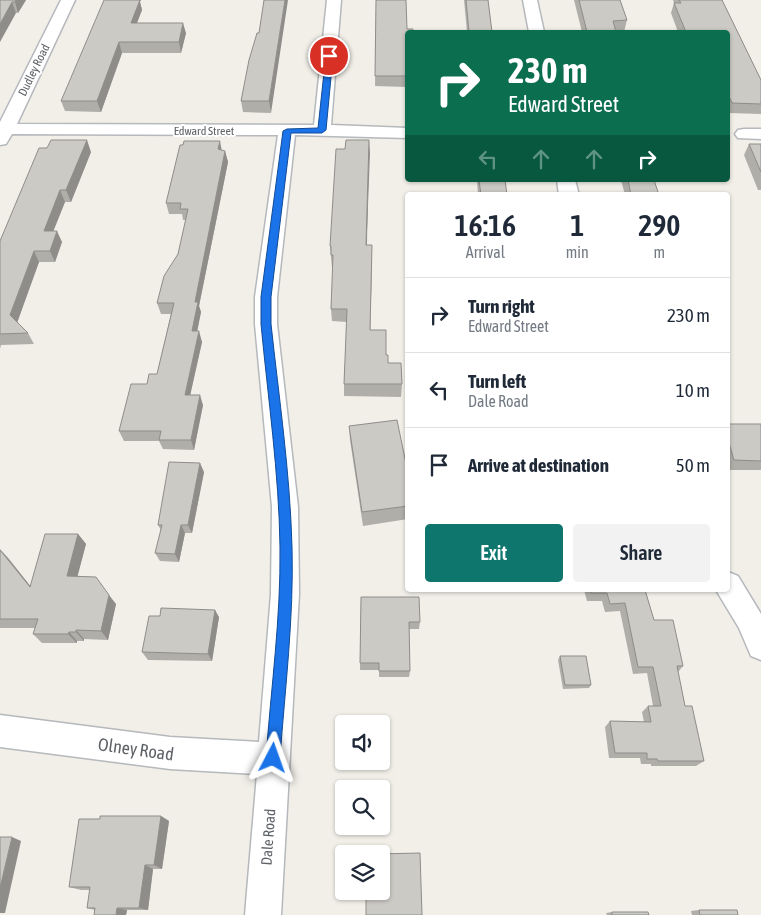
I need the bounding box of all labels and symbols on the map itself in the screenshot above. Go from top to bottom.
pin [308,35,350,77]
street label: Dudley Road [15,42,53,98]
street label: Edward Street [174,124,235,138]
position arrow [246,731,298,783]
street label: Olney Road [97,733,175,765]
street label: Dale Road [258,808,278,866]

